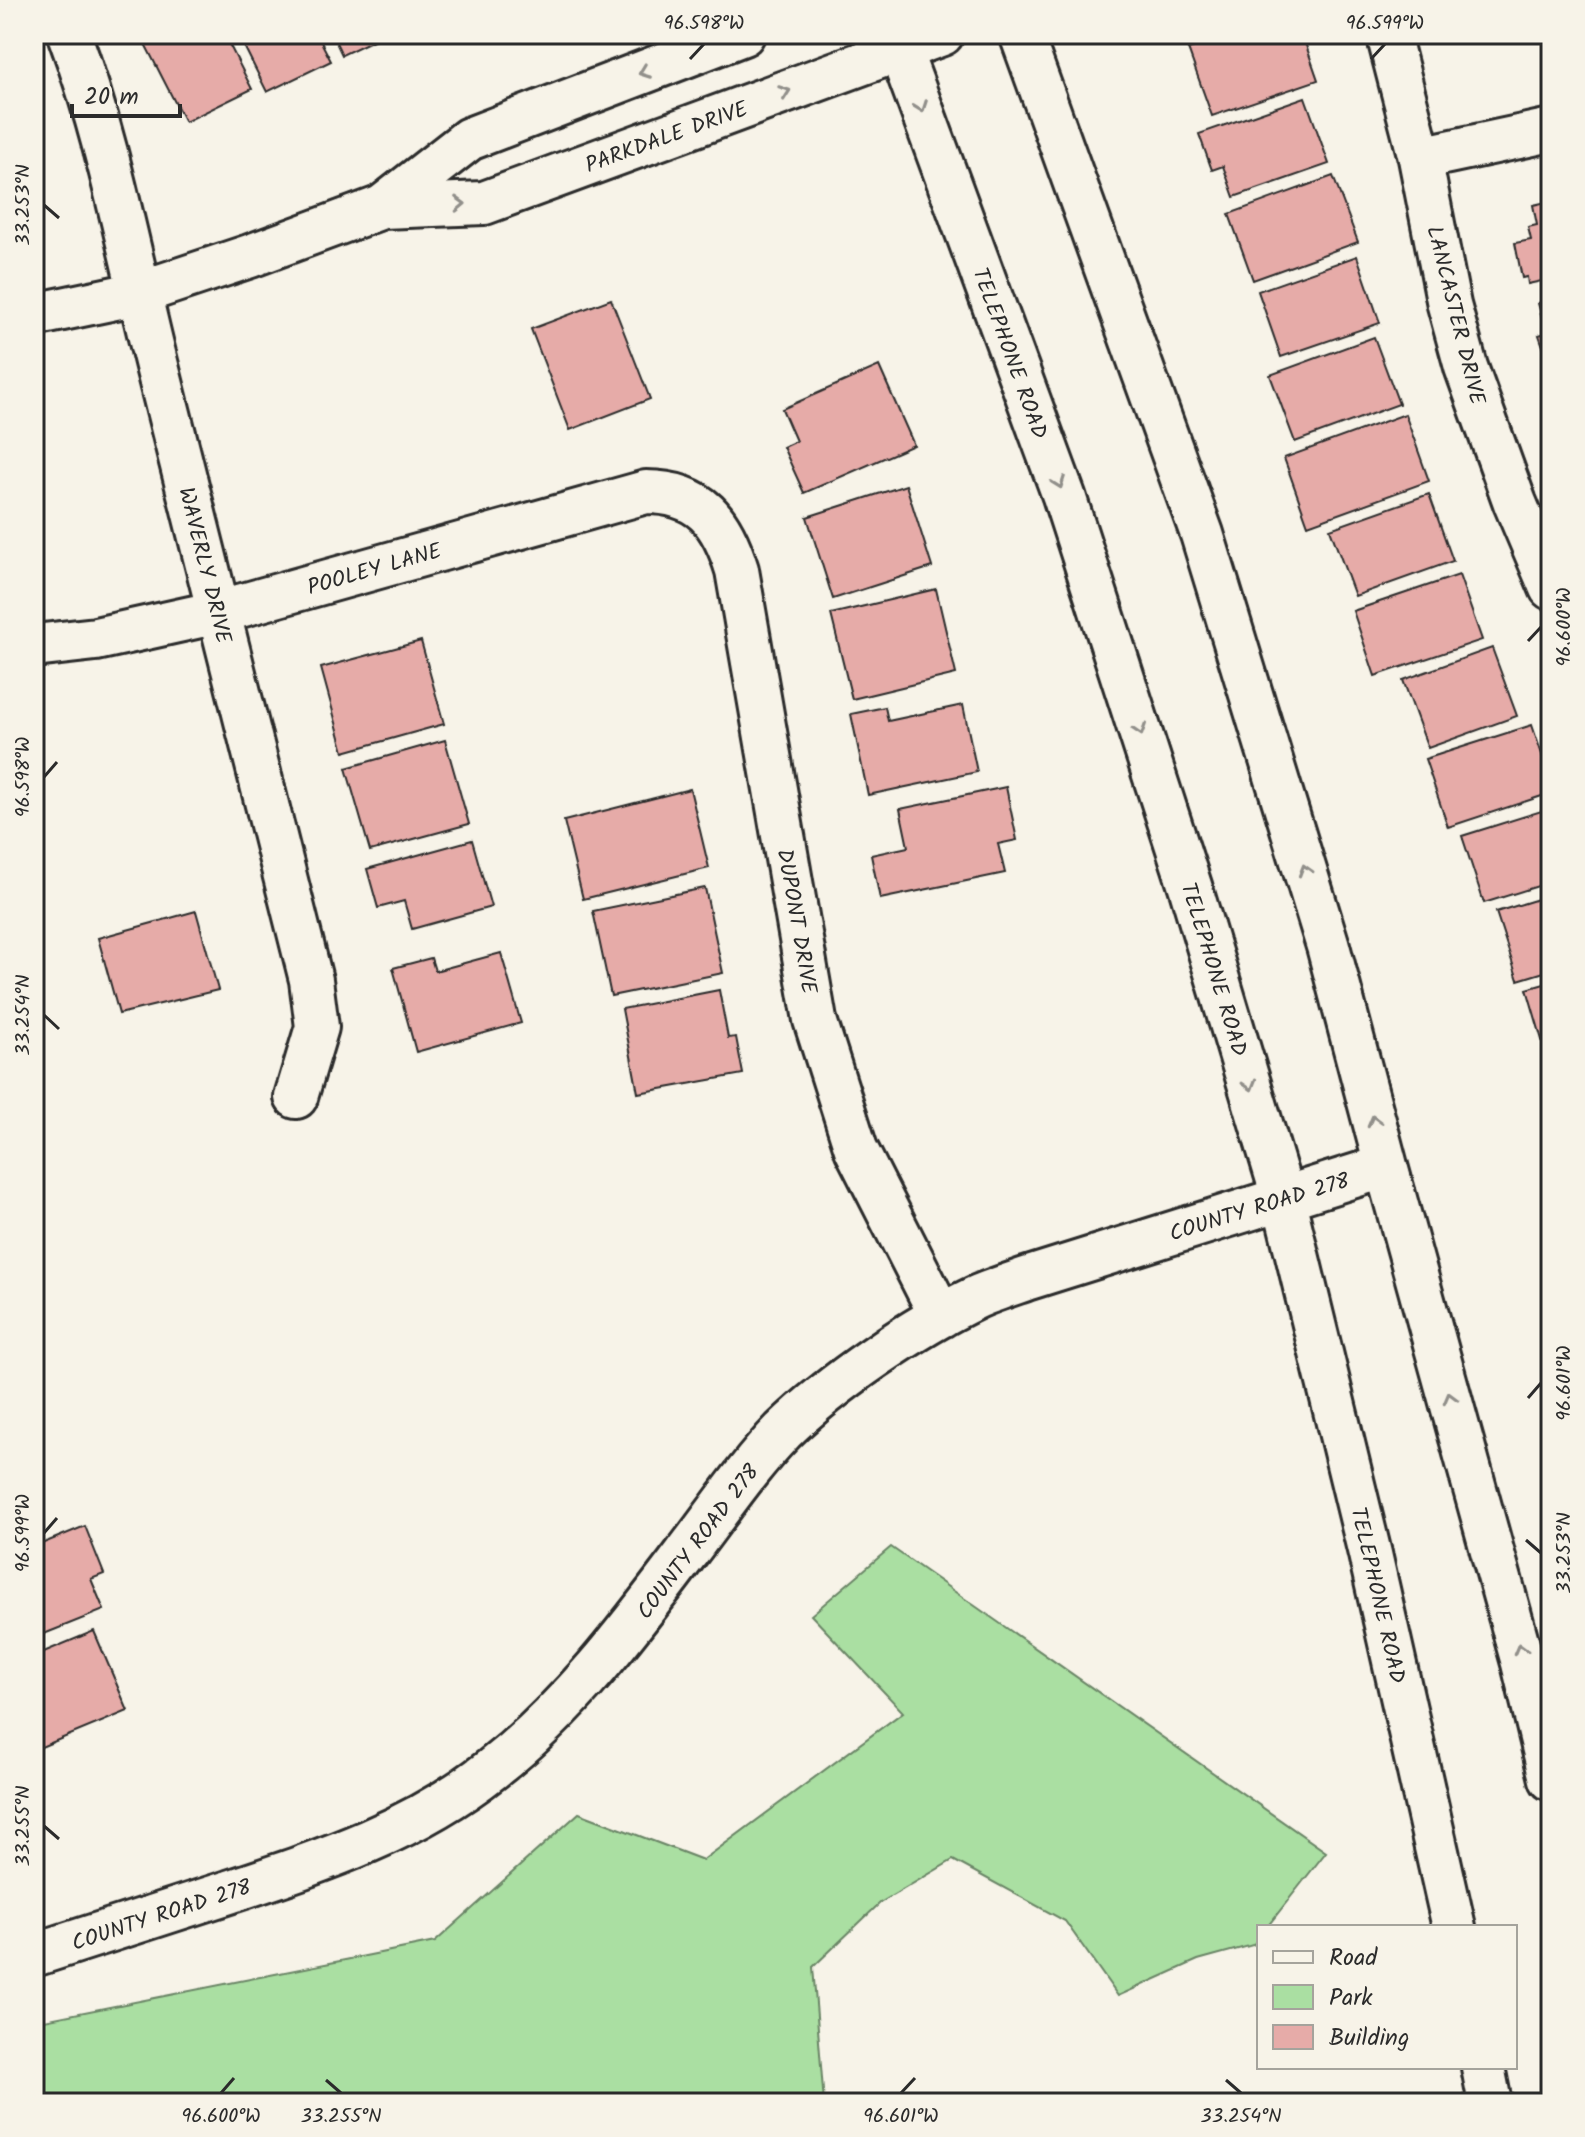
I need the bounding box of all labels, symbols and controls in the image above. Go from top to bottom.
text: 96.598°W [664,8,744,40]
text: 96.599°W [1346,8,1424,40]
one-way arrow [638,62,652,79]
scale bar [72,68,180,118]
text: 20 m [84,78,139,117]
one-way arrow [777,85,791,102]
street label: PARKDALE DRIVE [581,92,754,184]
one-way arrow [911,99,928,113]
text: 33.253°N [8,164,40,246]
one-way arrow [454,195,467,212]
street label: LANCASTER DRIVE [1415,222,1494,410]
street label: TELEPHONE ROAD [961,263,1056,445]
one-way arrow [1049,475,1066,489]
street label: WAVERLY DRIVE [167,484,240,649]
street label: POOLEY LANE [303,534,447,606]
text: 96.600°W [1549,587,1581,667]
one-way arrow [1130,722,1146,736]
text: 96.598°W [8,737,40,817]
street label: DUPONT DRIVE [766,846,826,998]
one-way arrow [1298,864,1314,877]
street label: TELEPHONE ROAD [1170,878,1256,1061]
text: 33.254°N [8,974,40,1056]
one-way arrow [1241,1078,1257,1092]
one-way arrow [1367,1114,1384,1128]
street label: COUNTY ROAD 278 [1165,1164,1355,1252]
text: 96.601°W [1549,1345,1581,1421]
one-way arrow [1443,1392,1460,1406]
street label: COUNTY ROAD 278 [629,1457,770,1628]
text: 96.599°W [8,1494,40,1572]
street label: TELEPHONE ROAD [1339,1504,1414,1687]
text: 33.253°N [1549,1512,1581,1594]
one-way arrow [1512,1643,1529,1657]
text: 33.255°N [8,1786,40,1867]
street label: COUNTY ROAD 278 [68,1871,257,1962]
legend [1257,1925,1517,2069]
text: Road [1329,1939,1378,1978]
text: Park [1329,1979,1373,2018]
text: Building [1329,2019,1409,2058]
text: 96.600°W [181,2101,261,2133]
text: 33.255°N [301,2101,382,2133]
text: 96.601°W [863,2101,939,2133]
text: 33.254°N [1200,2101,1282,2133]

